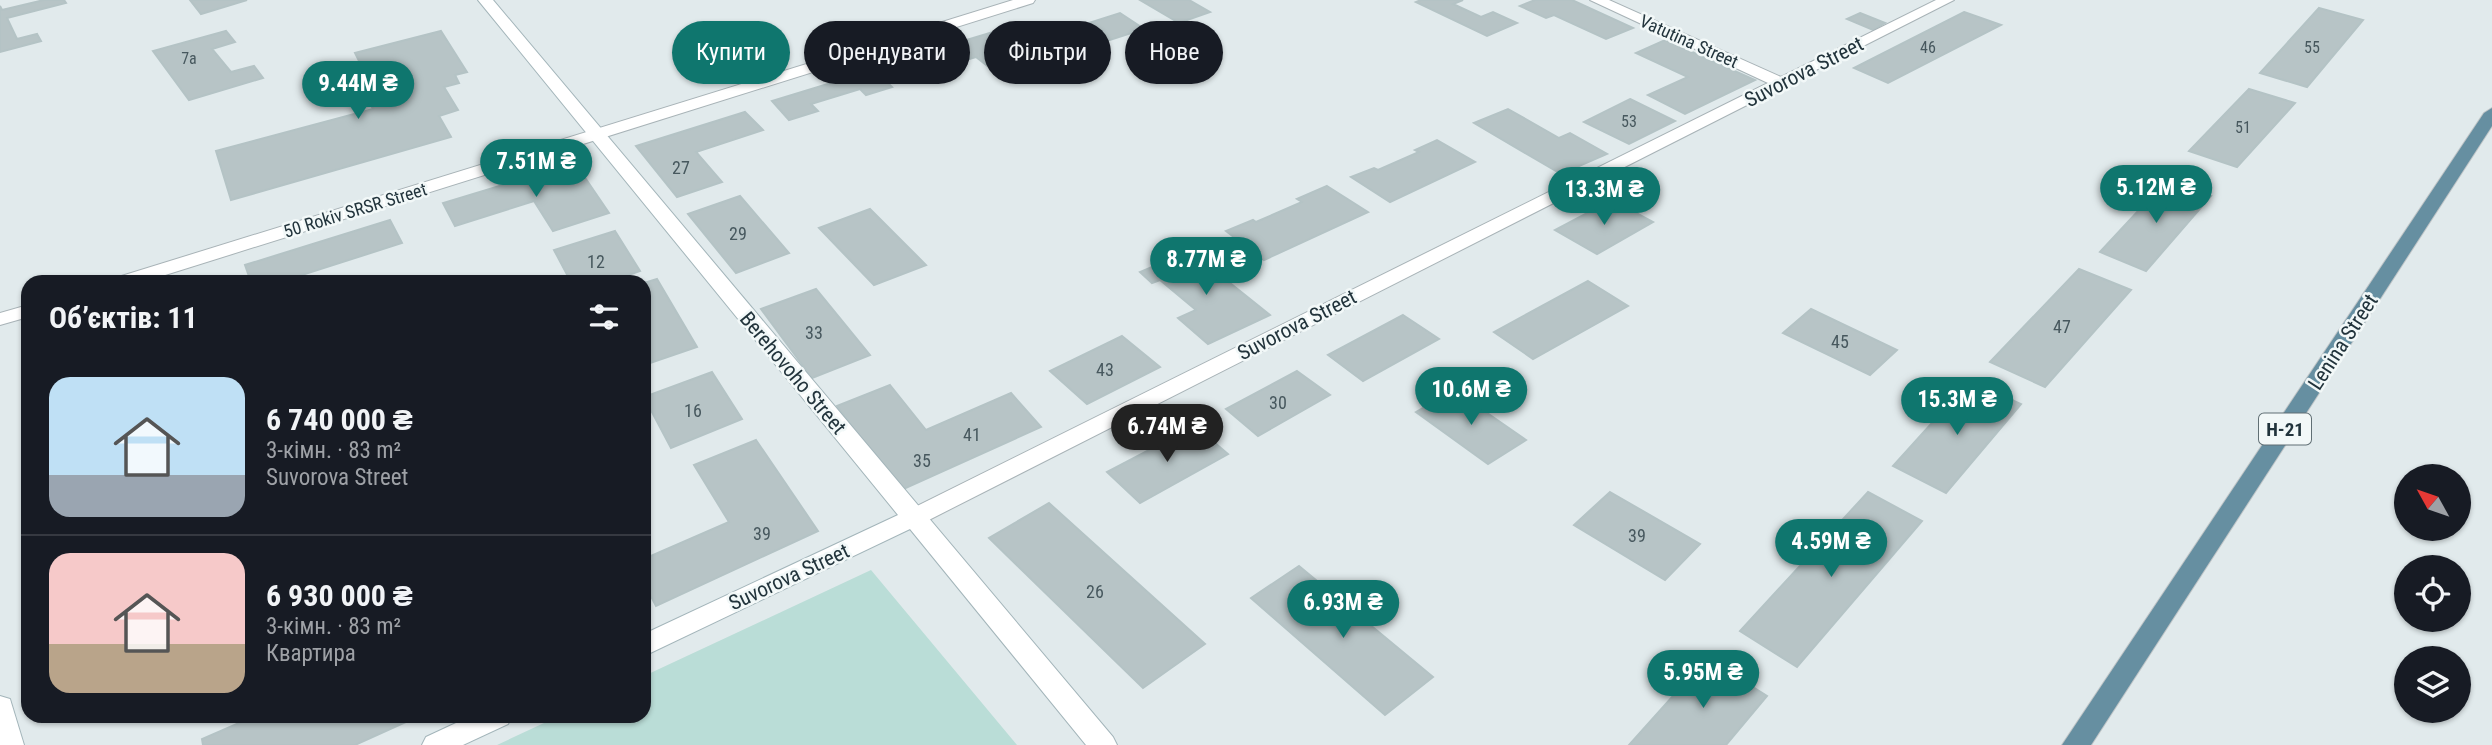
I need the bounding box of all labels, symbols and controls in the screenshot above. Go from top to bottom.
street label: Vatutina Street [1637,10,1741,72]
chip: Купити [672,21,790,84]
chip: Орендувати [804,21,970,84]
chip: Фільтри [984,21,1111,84]
chip: Нове [1125,21,1223,84]
street label: Suvorova Street [1741,32,1867,112]
house number: 46 [1920,38,1936,57]
house number: 55 [2304,38,2320,57]
house number: 7а [181,49,197,68]
pin: 9.44M ₴ [293,61,423,121]
text: 9.44M ₴ [318,70,398,97]
house number: 53 [1621,112,1637,131]
house number: 51 [2235,118,2251,137]
pin: 7.51M ₴ [471,140,601,199]
text: 7.51M ₴ [496,148,576,175]
house number: 27 [672,157,690,178]
pin: 5.12M ₴ [2091,166,2221,225]
pin: 13.3M ₴ [1539,168,1669,227]
text: 5.12M ₴ [2116,174,2196,201]
text: 13.3M ₴ [1564,176,1644,203]
street label: 50 Rokiv SRSR Street [281,178,429,242]
house number: 29 [729,223,747,244]
pin: 8.77M ₴ [1141,238,1271,297]
text: 8.77M ₴ [1166,246,1246,273]
house number: 12 [587,251,605,272]
street label: Suvorova Street [1234,285,1360,365]
street label: Lenina Street [2303,290,2383,394]
icon: filters [585,298,623,336]
text: Об’єктів: 11 [49,300,198,335]
street label: Berehovoho Street [735,307,851,439]
house number: 47 [2053,316,2071,337]
house number: 33 [805,322,823,343]
house number: 45 [1831,331,1849,352]
house number: 43 [1096,359,1114,380]
pin: 10.6M ₴ [1406,368,1536,427]
text: 10.6M ₴ [1431,376,1511,403]
pin: 15.3M ₴ [1892,378,2022,437]
text: 15.3M ₴ [1917,386,1997,413]
house number: 30 [1269,392,1287,413]
house number: 16 [684,400,702,421]
text: 6 740 000 ₴ [266,402,413,437]
icon: home [105,405,189,489]
pin: 6.74M ₴ [1102,405,1232,464]
text: 6.74M ₴ [1127,413,1207,440]
road number: Н-21 [2259,414,2311,444]
house number: 41 [963,424,981,445]
text: 3-кімн. · 83 m² [266,437,401,464]
house number: 35 [913,450,931,471]
text: Suvorova Street [266,464,408,491]
north arrow [2394,464,2471,541]
map controls [2394,464,2471,723]
pin: 4.59M ₴ [1766,520,1896,579]
house number: 39 [753,523,771,544]
house number: 39 [1628,525,1646,546]
text: 4.59M ₴ [1791,528,1871,555]
street label: Suvorova Street [725,539,853,615]
button: locate [2394,555,2471,632]
text: 6 930 000 ₴ [266,578,413,613]
pin: 6.93M ₴ [1278,580,1408,640]
icon: home [105,581,189,665]
house number: 26 [1086,581,1104,602]
text: 6.93M ₴ [1303,589,1383,616]
text: 3-кімн. · 83 m² [266,613,401,640]
text: Квартира [266,640,356,667]
button: layers [2394,646,2471,723]
pin: 5.95M ₴ [1638,650,1768,710]
text: 5.95M ₴ [1663,659,1743,686]

